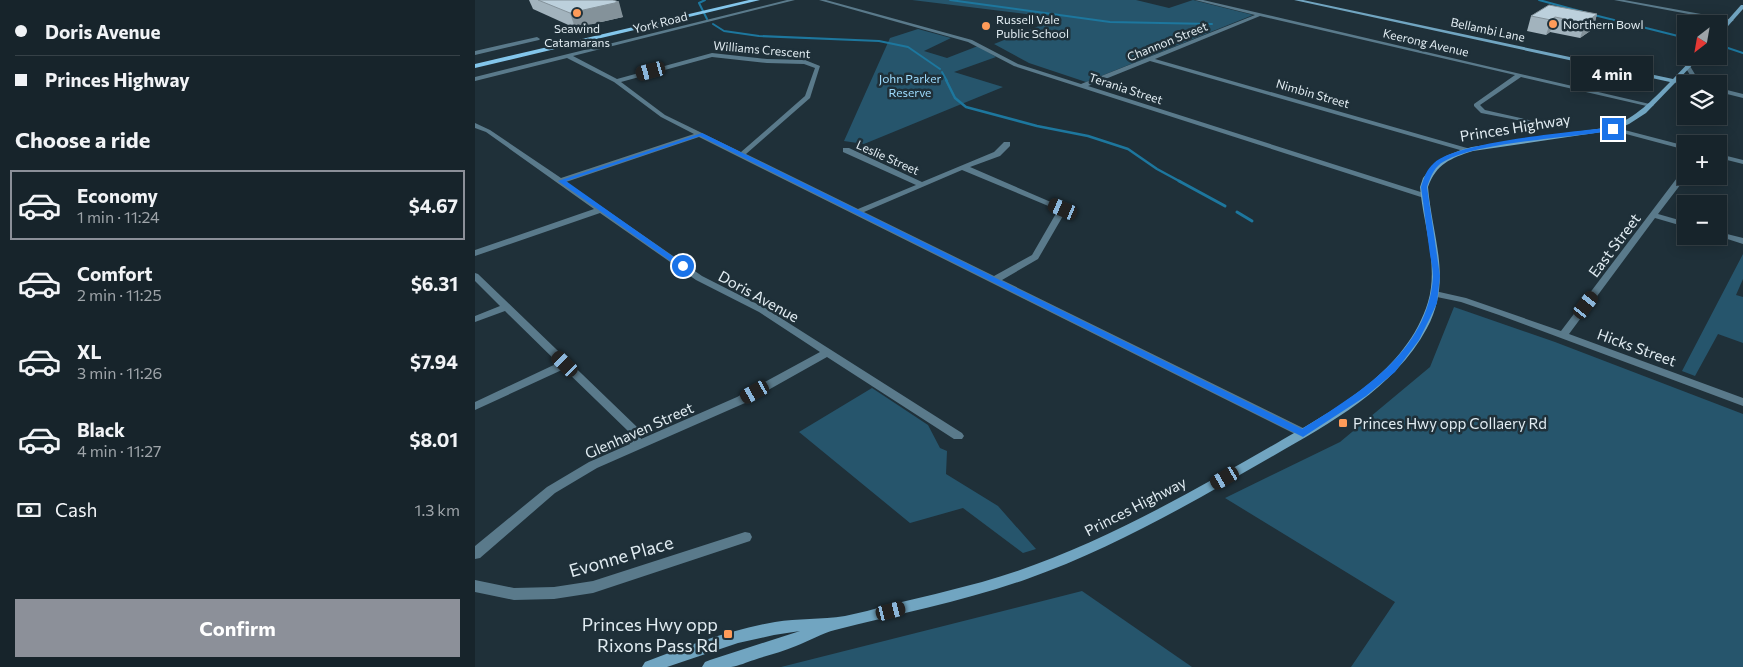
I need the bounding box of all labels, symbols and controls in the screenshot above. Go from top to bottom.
marker: Seawind Catamarans [571,7,583,19]
street label: York Road [631,8,689,36]
place label: Russell Vale Public School [996,12,1069,40]
street label: Bellambi Lane [1449,14,1527,44]
north arrow [1677,15,1727,65]
map controls [1677,15,1727,245]
place label: Northern Bowl [1563,17,1643,31]
street label: Channon Street [1125,18,1209,63]
marker: Northern Bowl [1547,18,1559,30]
text: Doris Avenue [45,20,160,43]
marker: Russell Vale Public School [980,20,992,32]
place label: Seawind Catamarans [544,21,610,49]
street label: Keerong Avenue [1382,25,1470,59]
street label: Williams Crescent [713,38,811,60]
callout: 4 min [1572,56,1654,92]
car [634,60,667,82]
text: 4 min [1592,64,1632,83]
text: Princes Highway [45,68,190,91]
street label: Terania Street [1087,70,1165,107]
park label: John Parker Reserve [879,71,942,99]
button: layers [1677,75,1727,125]
street label: Nimbin Street [1275,76,1351,110]
street label: Princes Highway [1458,109,1572,145]
route end [1602,118,1624,140]
text: Choose a ride [15,126,150,153]
button: + [1677,135,1727,185]
street label: Leslie Street [854,137,922,177]
icon: car [17,183,62,228]
text: Economy [77,184,158,207]
text: $4.67 [409,194,458,217]
button: − [1677,195,1727,245]
car [1046,196,1079,222]
text: 1 min · 11:24 [77,207,160,226]
street label: East Street [1584,210,1644,280]
route start [672,255,694,277]
icon: car [17,261,62,306]
text: Comfort [77,262,153,285]
street label: Doris Avenue [715,266,803,326]
text: $6.31 [411,272,458,295]
text: 2 min · 11:25 [77,285,162,304]
car [1570,289,1601,321]
street label: Hicks Street [1595,324,1679,370]
icon: car [17,339,62,384]
text: XL [77,340,102,363]
car [548,348,581,380]
text: $7.94 [410,350,458,373]
text: 3 min · 11:26 [77,363,162,382]
car [738,378,771,406]
street label: Glenhaven Street [582,398,696,462]
place label: Princes Hwy opp Collaery Rd [1353,414,1547,432]
icon: car [17,417,62,462]
marker: Princes Hwy opp Collaery Rd [1337,417,1349,429]
text: Black [77,418,125,441]
text: $8.01 [410,428,458,451]
text: 4 min · 11:27 [77,441,162,460]
car [1208,464,1241,492]
street label: Princes Highway [1081,472,1189,539]
icon: cash [15,496,43,524]
text: Cash [55,498,97,521]
text: 1.3 km [415,500,460,519]
street label: Evonne Place [566,531,676,581]
button: Confirm [15,599,460,657]
car [874,600,907,622]
place label: Princes Hwy opp Rixons Pass Rd [582,613,718,656]
marker: Princes Hwy opp Rixons Pass Rd [722,628,734,640]

